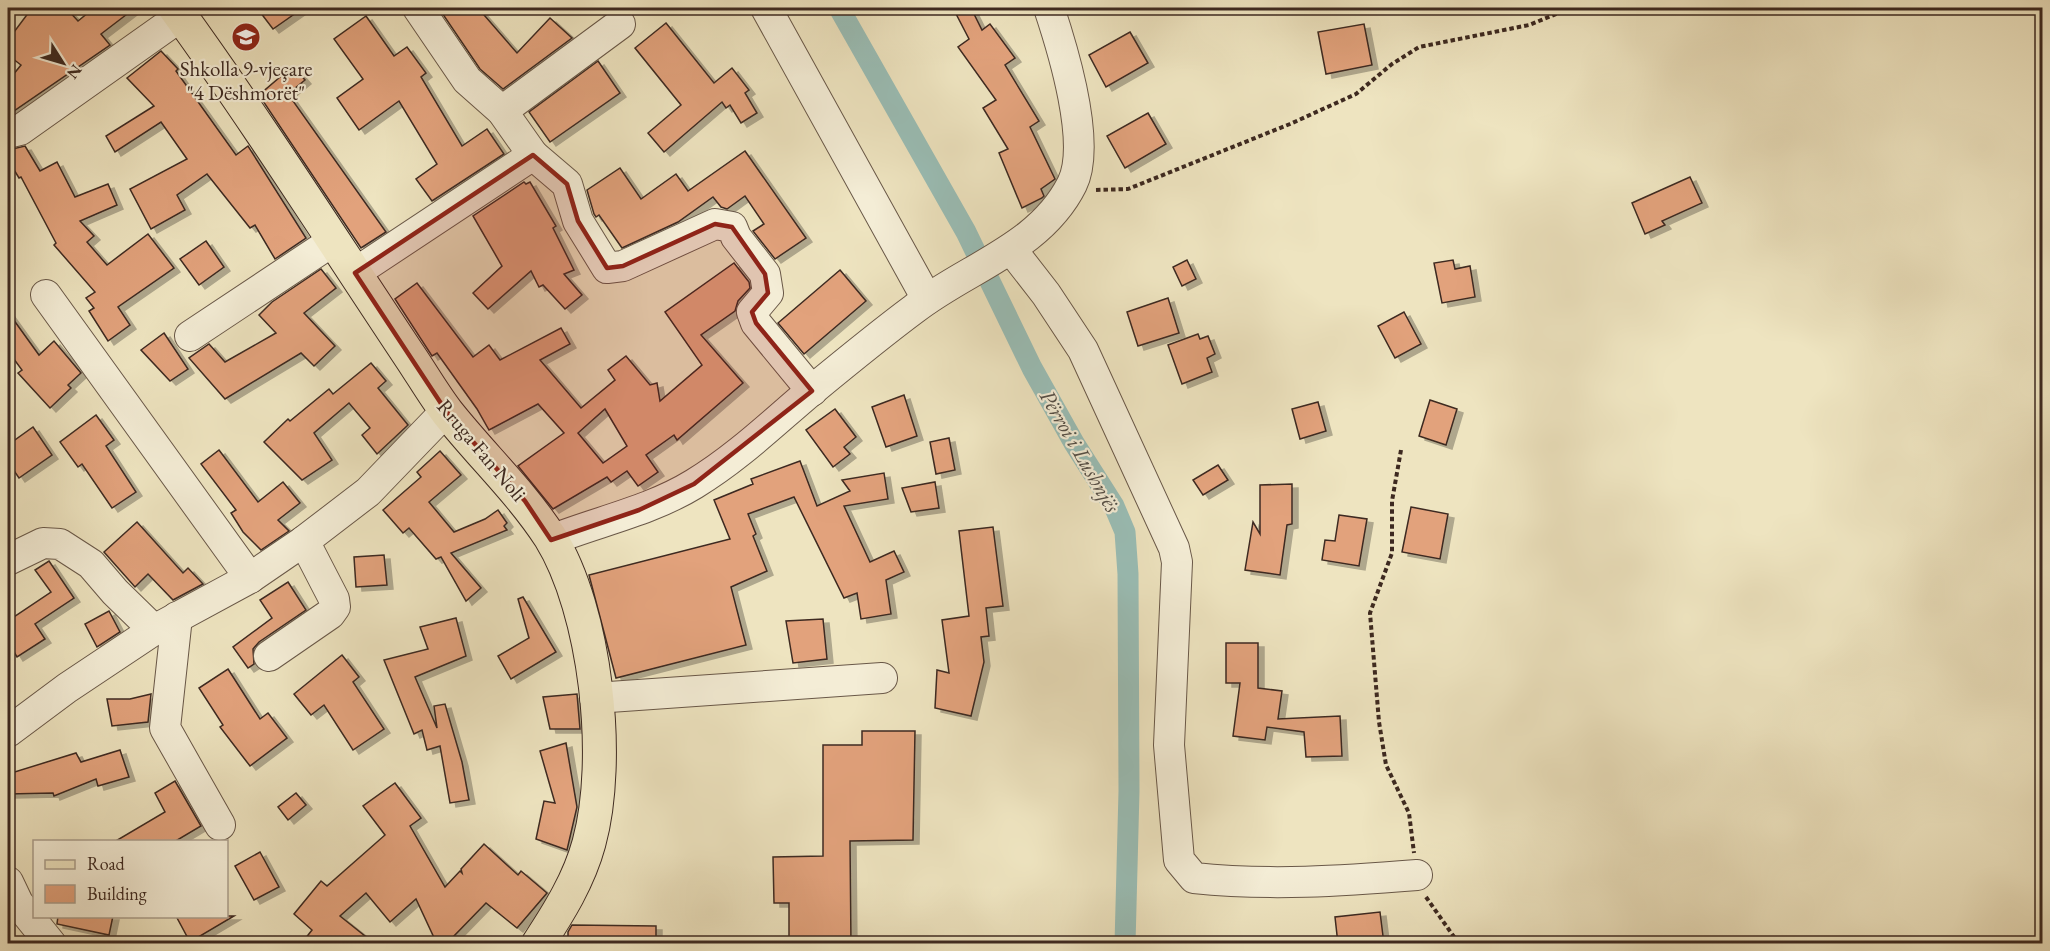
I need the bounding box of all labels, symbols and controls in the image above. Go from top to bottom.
school or university icon: Shkolla 9-vjeçare "4 Dëshmorët" [230,21,262,53]
north arrow [33,33,93,93]
place label: Shkolla 9-vjeçare "4 Dëshmorët" [180,55,312,106]
text: N [62,60,87,83]
water label: Përroi i Lushnjës [1033,384,1127,519]
street label: Rruga Fan Noli [431,393,533,507]
legend [33,840,228,918]
text: Road [87,852,126,875]
text: Building [87,882,147,905]

